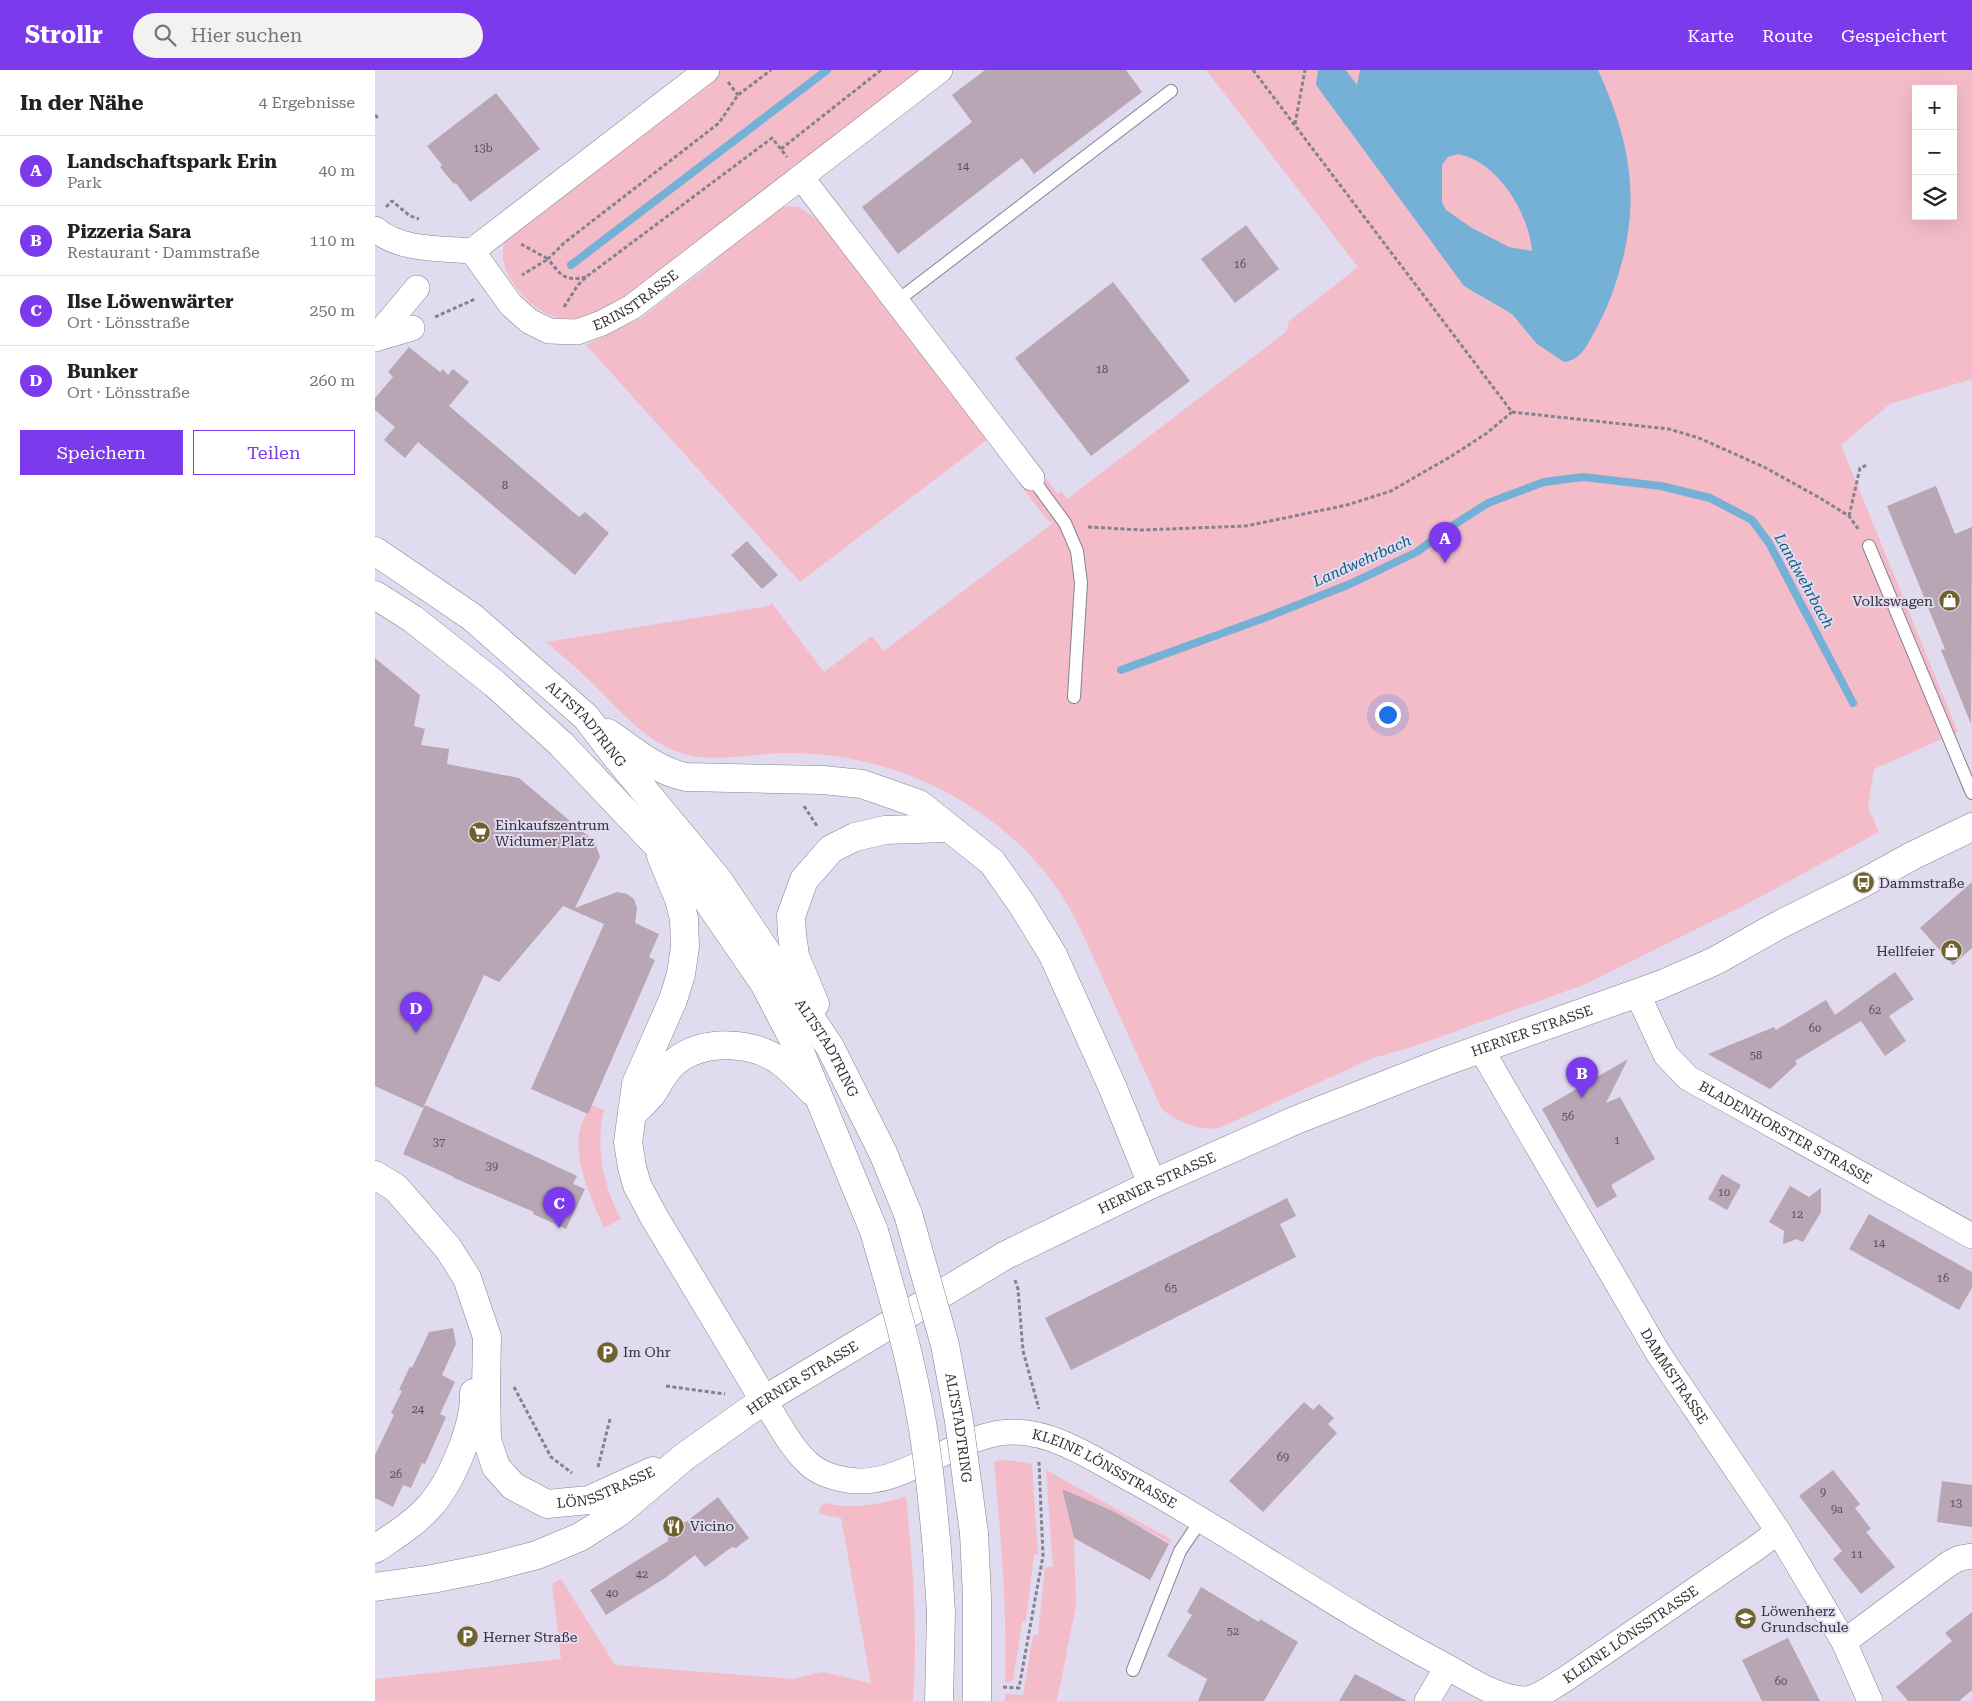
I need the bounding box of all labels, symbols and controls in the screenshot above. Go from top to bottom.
search box [133,13,483,58]
text: Strollr [25,21,103,49]
icon: search [151,21,179,49]
text: Hier suchen [191,24,302,47]
text: Karte [1687,25,1734,46]
text: Route [1762,25,1813,46]
text: Gespeichert [1841,25,1947,46]
map controls [1912,85,1957,220]
button: + [1912,85,1957,130]
text: In der Nähe [20,91,143,115]
text: 4 Ergebnisse [258,93,355,112]
button: − [1912,130,1957,175]
house number: 13b [473,142,493,155]
text: Landschaftspark Erin [67,150,277,173]
house number: 14 [957,160,970,173]
text: A [30,161,42,180]
text: 40 m [318,161,355,180]
text: Park [67,173,102,192]
button: layers [1912,175,1957,220]
text: Pizzeria Sara [67,220,191,243]
text: B [30,231,42,250]
text: 110 m [309,231,355,250]
text: Restaurant · Dammstraße [67,243,260,262]
house number: 16 [1234,258,1246,271]
street label: ERINSTRASSE [591,267,681,334]
text: Ilse Löwenwärter [67,290,234,313]
text: C [30,301,42,320]
text: 250 m [309,301,355,320]
text: Ort · Lönsstraße [67,313,190,332]
text: Bunker [67,360,138,383]
house number: 18 [1096,363,1108,376]
text: D [30,371,42,390]
text: 260 m [309,371,355,390]
text: Ort · Lönsstraße [67,383,190,402]
button: Speichern [20,430,183,475]
button: Teilen [193,430,355,475]
house number: 8 [502,479,508,492]
pin: A [1429,522,1461,563]
water label: Landwehrbach [1770,529,1838,632]
water label: Landwehrbach [1309,531,1414,591]
shop icon: Volkswagen [1937,589,1961,613]
place label: Volkswagen [1852,593,1933,609]
street label: ALTSTADTRING [543,678,629,770]
your location [1375,702,1401,728]
place label: Einkaufszentrum Widumer Platz [495,817,610,849]
supermarket icon: Einkaufszentrum Widumer Platz [467,821,491,845]
bus stop icon: Dammstraße [1851,871,1875,895]
place label: Dammstraße [1879,875,1965,891]
shop icon: Hellfeier [1939,939,1963,963]
place label: Hellfeier [1876,943,1935,959]
pin: D [400,992,432,1033]
street label: ALTSTADTRING [792,996,862,1100]
street label: HERNER STRASSE [1469,1002,1595,1060]
house number: 62 [1869,1004,1881,1017]
house number: 60 [1809,1022,1821,1035]
house number: 58 [1750,1049,1762,1062]
pin: B [1566,1057,1598,1098]
street label: BLADENHORSTER STRASSE [1696,1078,1875,1187]
house number: 56 [1562,1110,1574,1123]
house number: 1 [1614,1134,1620,1147]
house number: 37 [433,1136,445,1149]
street label: HERNER STRASSE [1095,1149,1218,1217]
house number: 39 [486,1160,498,1173]
house number: 10 [1718,1186,1730,1199]
pin: C [543,1187,575,1228]
house number: 12 [1791,1208,1803,1221]
house number: 14 [1873,1237,1886,1250]
house number: 16 [1937,1272,1949,1285]
house number: 65 [1165,1282,1177,1295]
street label: DAMMSTRASSE [1637,1325,1711,1427]
street label: HERNER STRASSE [743,1337,861,1418]
parking icon: Im Ohr [595,1340,619,1364]
place label: Im Ohr [623,1344,671,1360]
street label: ALTSTADTRING [942,1371,975,1484]
house number: 24 [412,1403,425,1416]
street label: KLEINE LÖNSSTRASSE [1031,1426,1180,1512]
house number: 69 [1277,1451,1289,1464]
street label: LÖNSSTRASSE [556,1463,657,1511]
house number: 26 [390,1468,402,1481]
house number: 9 [1820,1486,1826,1499]
house number: 13 [1950,1497,1962,1510]
house number: 9a [1831,1503,1843,1516]
restaurant icon: Vicino [662,1514,686,1538]
place label: Vicino [690,1518,734,1534]
house number: 11 [1851,1548,1863,1561]
house number: 42 [636,1568,648,1581]
street label: KLEINE LÖNSSTRASSE [1560,1582,1701,1686]
house number: 40 [606,1587,618,1600]
place label: Löwenherz Grundschule [1761,1603,1849,1635]
school or university icon: Löwenherz Grundschule [1733,1607,1757,1631]
parking icon: Herner Straße [455,1625,479,1649]
house number: 52 [1227,1625,1239,1638]
place label: Herner Straße [483,1629,578,1645]
house number: 60 [1775,1675,1787,1688]

